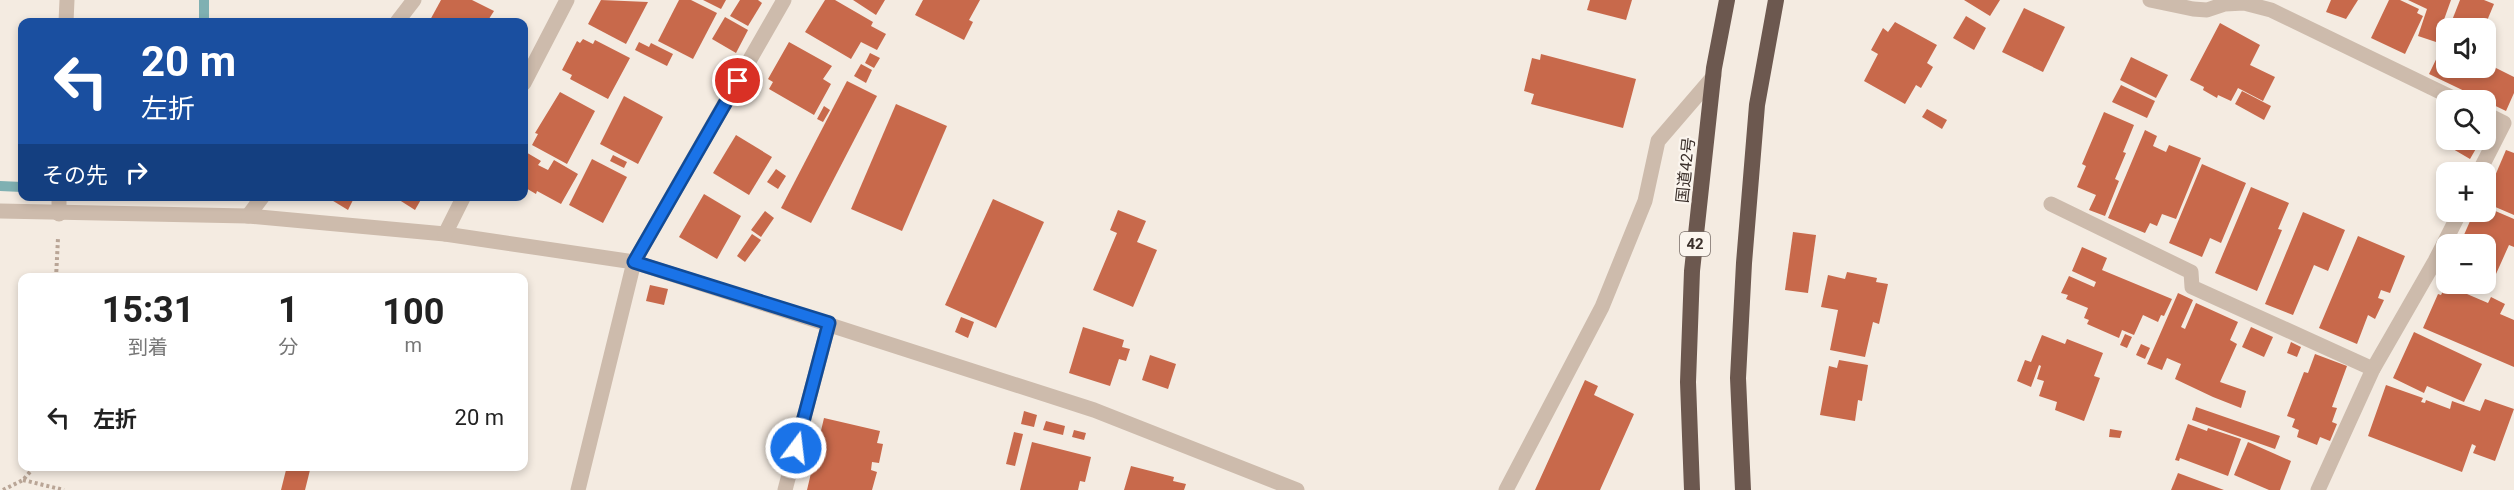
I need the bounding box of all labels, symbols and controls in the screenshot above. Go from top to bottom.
map controls [2436,18,2496,294]
button: sound [2436,18,2496,78]
text: 20 m [141,37,236,86]
icon: left [42,42,120,120]
pin [712,55,763,106]
icon: arrive [721,64,754,97]
button: search [2436,90,2496,150]
text: 左折 [141,93,195,125]
street label: 国道42号 [1673,136,1698,204]
icon: right [120,156,153,189]
button: + [2436,162,2496,222]
text: その先 [42,163,108,188]
road number: 42 [1680,232,1710,256]
button: − [2436,234,2496,294]
text: 15:31 [102,289,194,331]
text: 1 [278,289,299,331]
text: 100 [382,291,444,333]
text: m [405,333,422,357]
text: 到着 [128,335,168,359]
text: 分 [278,335,298,359]
icon: left [42,401,75,434]
text: 20 m [455,405,504,430]
text: 左折 [93,407,137,432]
position arrow [764,416,828,480]

